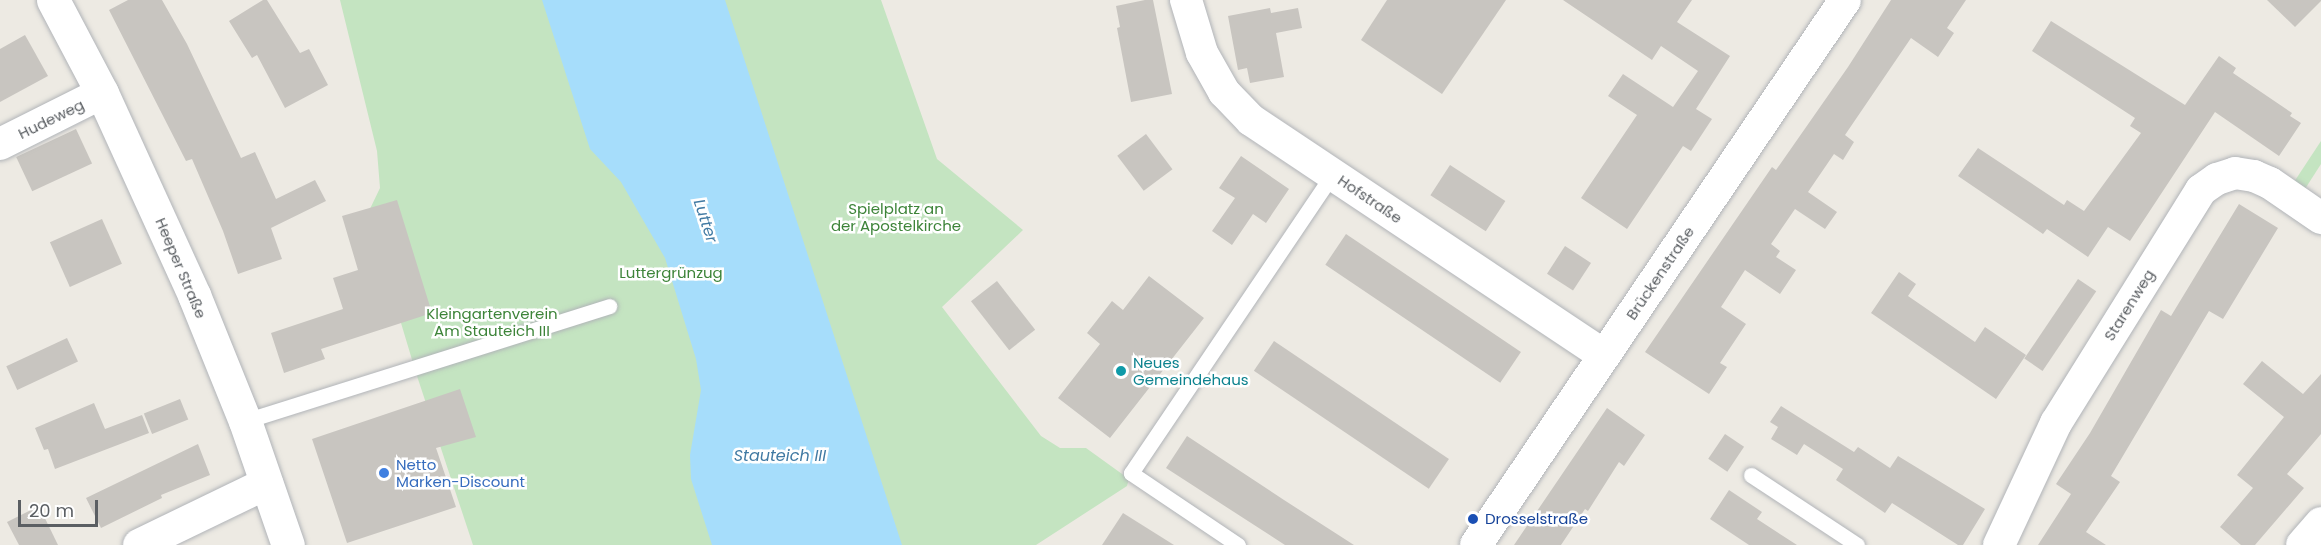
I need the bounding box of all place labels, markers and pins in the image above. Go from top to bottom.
place label: Neues Gemeindehaus [1133,353,1249,388]
marker: Neues Gemeindehaus [1114,364,1128,378]
place label: Netto Marken-Discount [396,455,525,490]
marker: Netto Marken-Discount [377,466,391,480]
place label: Drosselstraße [1485,510,1588,528]
marker: Drosselstraße [1466,512,1480,526]

